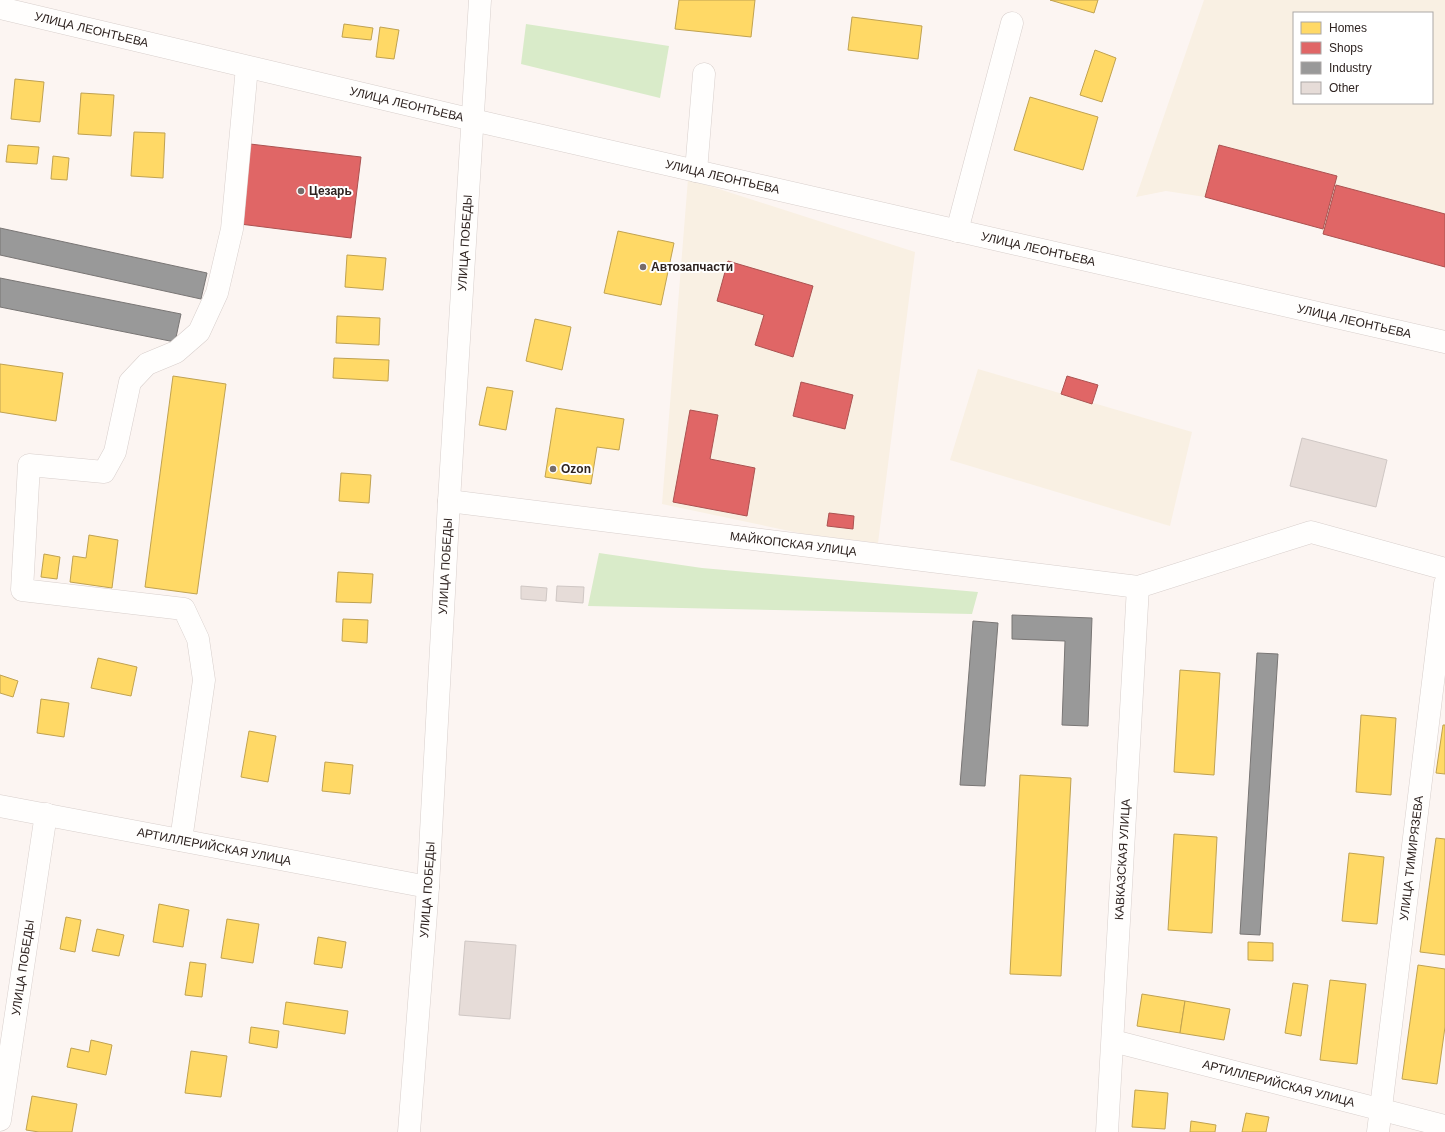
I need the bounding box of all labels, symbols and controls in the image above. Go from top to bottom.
street label: УЛИЦА ЛЕОНТЬЕВА [33,9,150,50]
legend [1293,12,1433,104]
text: Homes [1329,21,1367,35]
text: Shops [1329,41,1363,55]
text: Industry [1329,61,1372,75]
text: Other [1329,81,1359,95]
street label: УЛИЦА ЛЕОНТЬЕВА [348,84,465,125]
street label: УЛИЦА ЛЕОНТЬЕВА [664,157,781,197]
place label: Цезарь [309,184,352,198]
marker: Цезарь [296,186,306,196]
street label: УЛИЦА ПОБЕДЫ [455,194,475,291]
street label: УЛИЦА ЛЕОНТЬЕВА [980,229,1097,269]
place label: Автозапчасти [651,260,733,274]
marker: Автозапчасти [638,262,648,272]
street label: УЛИЦА ЛЕОНТЬЕВА [1296,301,1413,341]
place label: Ozon [561,462,591,476]
marker: Ozon [548,464,558,474]
street label: УЛИЦА ПОБЕДЫ [436,518,455,615]
street label: МАЙКОПСКАЯ УЛИЦА [729,529,858,559]
street label: УЛИЦА ТИМИРЯЗЕВА [1397,795,1426,921]
street label: КАВКАЗСКАЯ УЛИЦА [1112,798,1133,920]
street label: АРТИЛЛЕРИЙСКАЯ УЛИЦА [136,825,293,868]
street label: УЛИЦА ПОБЕДЫ [417,841,437,938]
street label: УЛИЦА ПОБЕДЫ [9,919,37,1017]
street label: АРТИЛЛЕРИЙСКАЯ УЛИЦА [1201,1057,1356,1110]

